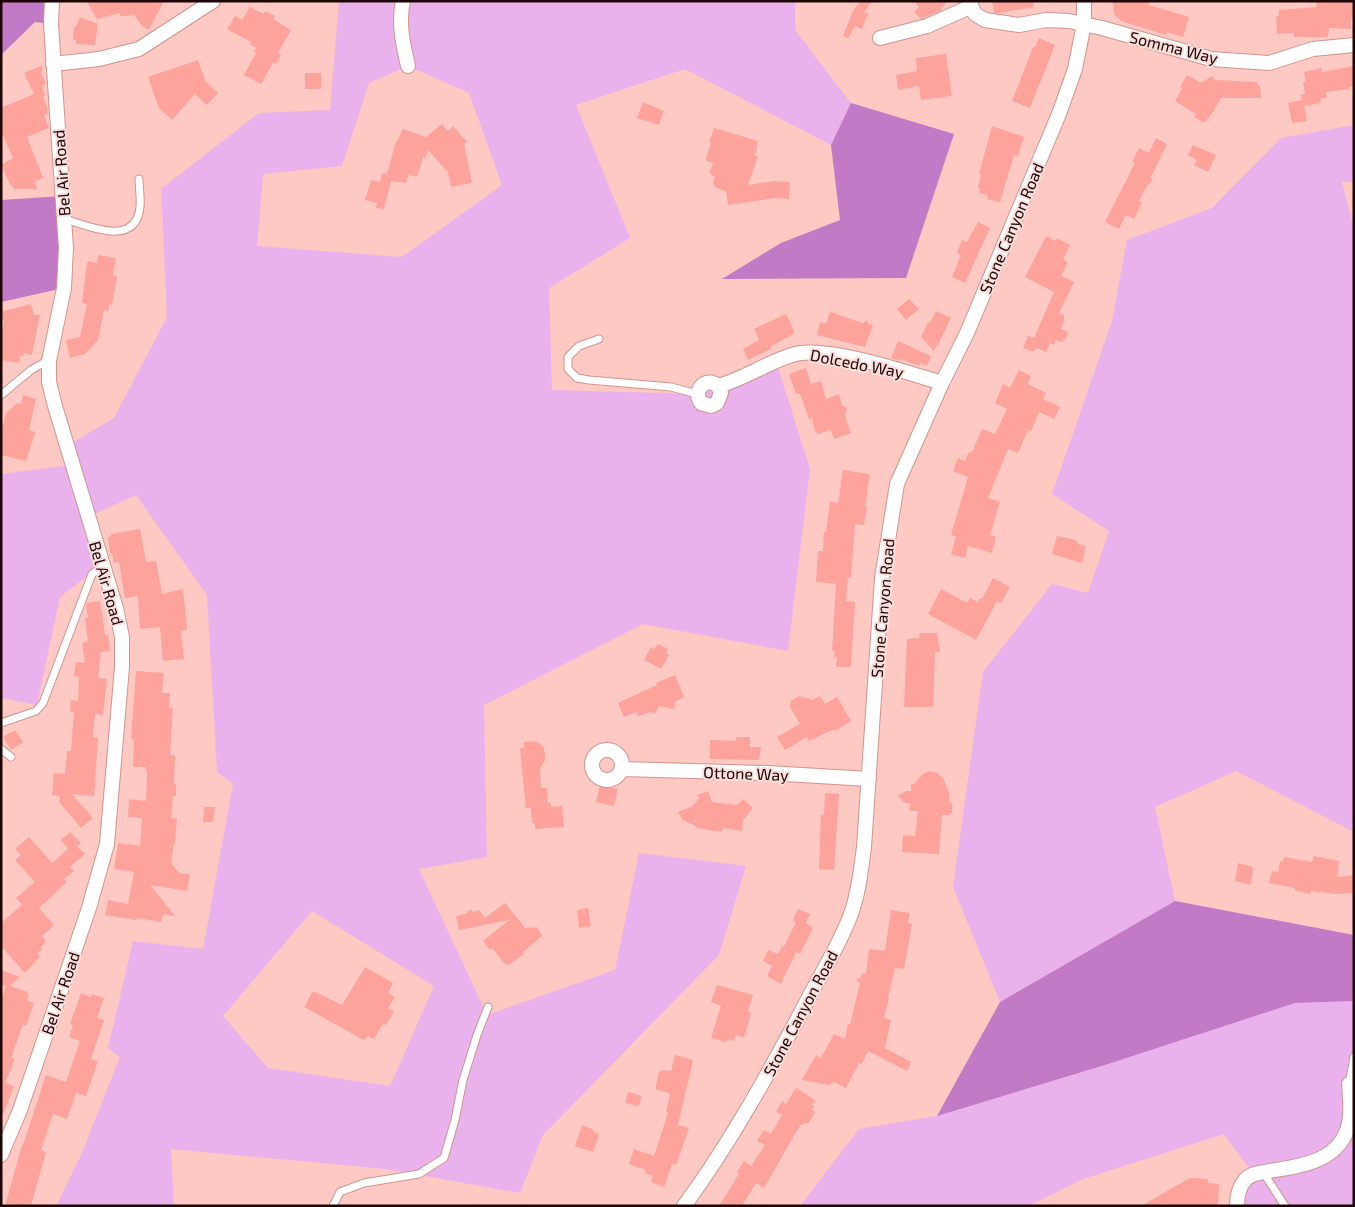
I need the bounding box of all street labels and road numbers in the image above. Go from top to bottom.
street label: Somma Way [1128,27,1221,67]
street label: Bel Air Road [49,129,73,217]
street label: Stone Canyon Road [975,160,1047,296]
street label: Dolcedo Way [809,345,906,381]
street label: Stone Canyon Road [866,537,898,679]
street label: Bel Air Road [86,539,128,627]
street label: Ottone Way [703,762,790,784]
street label: Stone Canyon Road [759,947,841,1079]
street label: Bel Air Road [37,949,83,1037]

